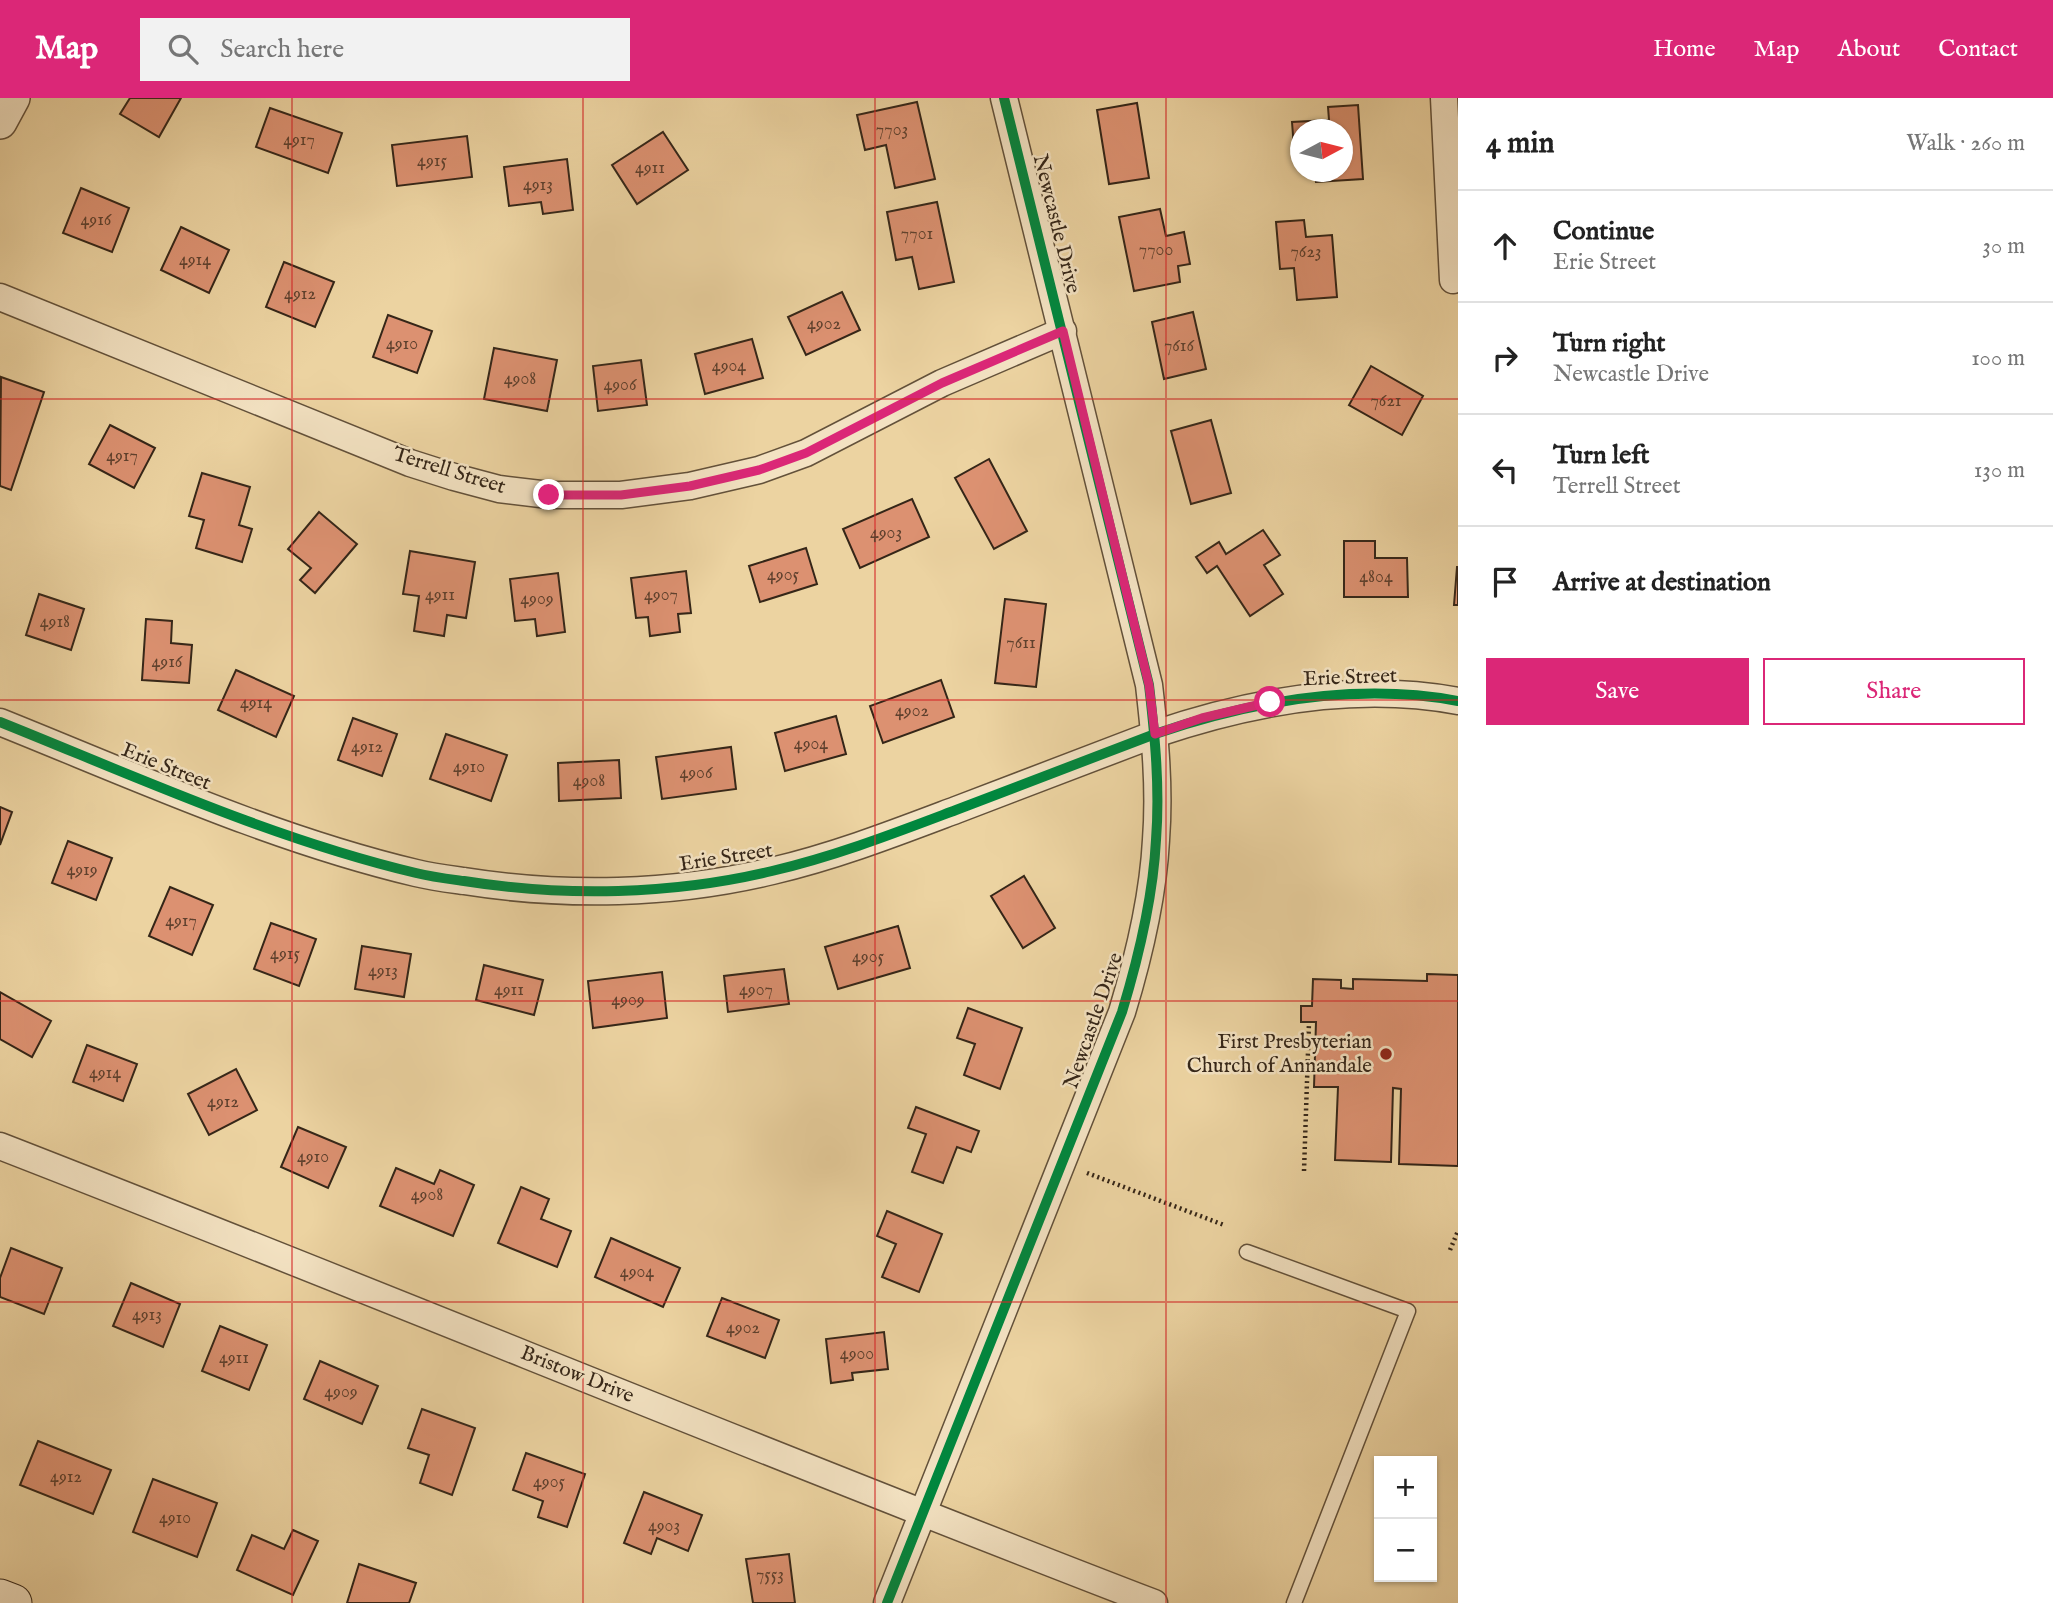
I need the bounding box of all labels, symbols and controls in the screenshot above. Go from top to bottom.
search box [140,18,630,81]
text: Map [35,28,98,70]
icon: search [164,30,202,68]
text: Search here [220,33,344,66]
text: Home [1653,34,1716,65]
text: Map [1754,34,1800,65]
text: About [1838,34,1900,65]
text: Contact [1938,34,2018,65]
house number: 7703 [876,119,908,142]
north arrow [1290,119,1353,182]
text: 4 min [1486,125,1554,163]
house number: 4917 [283,129,315,152]
text: Walk · 260 m [1906,129,2025,158]
house number: 4915 [417,150,447,173]
street label: Newcastle Drive [1026,152,1086,297]
house number: 4911 [635,157,665,180]
house number: 4913 [523,174,553,197]
house number: 4916 [81,209,112,232]
text: Continue [1553,215,1654,248]
house number: 7701 [901,223,933,246]
icon: ahead [1486,227,1524,265]
text: 30 m [1982,232,2025,261]
house number: 7700 [1139,239,1173,262]
house number: 7623 [1290,241,1322,264]
text: Erie Street [1553,248,1656,277]
house number: 4914 [179,249,211,272]
house number: 4912 [284,283,316,306]
house number: 4902 [807,313,841,336]
text: Turn right [1553,327,1666,360]
house number: 4910 [386,333,418,356]
house number: 7616 [1164,335,1195,358]
icon: right [1486,339,1524,377]
text: 100 m [1971,344,2025,373]
house number: 4904 [712,355,746,378]
text: Newcastle Drive [1553,360,1709,389]
house number: 4908 [504,368,536,391]
house number: 4906 [603,374,637,397]
house number: 7621 [1370,390,1402,413]
text: Turn left [1553,439,1650,472]
street label: Terrell Street [389,441,509,501]
house number: 4917 [106,445,138,468]
icon: left [1486,451,1524,489]
text: 130 m [1974,456,2025,485]
text: Terrell Street [1553,472,1681,501]
route end [533,479,564,510]
house number: 4903 [870,522,902,545]
icon: arrive [1486,563,1524,601]
house number: 4905 [767,564,800,587]
house number: 4804 [1359,566,1393,589]
text: Arrive at destination [1553,566,1771,599]
house number: 4911 [425,584,455,607]
house number: 4907 [644,584,678,607]
house number: 4909 [520,588,554,611]
house number: 4918 [40,611,70,634]
house number: 7611 [1006,632,1036,655]
house number: 4916 [152,651,183,674]
button: Save [1486,658,1749,725]
button: Share [1763,658,2025,725]
street label: Erie Street [1302,663,1398,693]
route start [1254,686,1285,717]
house number: 4914 [240,692,272,715]
house number: 4902 [895,700,929,723]
house number: 4904 [794,733,828,756]
house number: 4912 [351,736,383,759]
street label: Erie Street [117,737,215,797]
house number: 4910 [453,756,485,779]
house number: 4906 [679,762,713,785]
house number: 4908 [573,770,605,793]
street label: Erie Street [677,837,775,879]
house number: 4919 [66,859,98,882]
house number: 4917 [165,910,197,933]
house number: 4915 [270,943,300,966]
house number: 4905 [852,946,885,969]
street label: Newcastle Drive [1058,949,1130,1093]
house number: 4913 [368,960,398,983]
house number: 4911 [494,979,524,1002]
house number: 4907 [739,979,773,1002]
house number: 4909 [611,989,645,1012]
place label: First Presbyterian Church of Annandale [1187,1029,1372,1080]
marker: First Presbyterian Church of Annandale [1378,1046,1394,1062]
house number: 4914 [89,1062,121,1085]
house number: 4912 [207,1091,239,1114]
house number: 4910 [297,1146,329,1169]
house number: 4908 [411,1184,443,1207]
house number: 4904 [620,1261,654,1284]
house number: 4913 [132,1304,162,1327]
house number: 4902 [726,1317,760,1340]
street label: Bristow Drive [516,1340,638,1410]
house number: 4900 [840,1343,874,1366]
house number: 4911 [219,1347,249,1370]
house number: 4909 [324,1381,358,1404]
map controls [1374,1456,1437,1582]
button: + [1374,1456,1437,1519]
house number: 4912 [50,1466,82,1489]
house number: 4905 [533,1471,566,1494]
house number: 4910 [159,1507,191,1530]
house number: 4903 [648,1515,680,1538]
button: − [1374,1519,1437,1582]
house number: 7553 [756,1564,784,1587]

